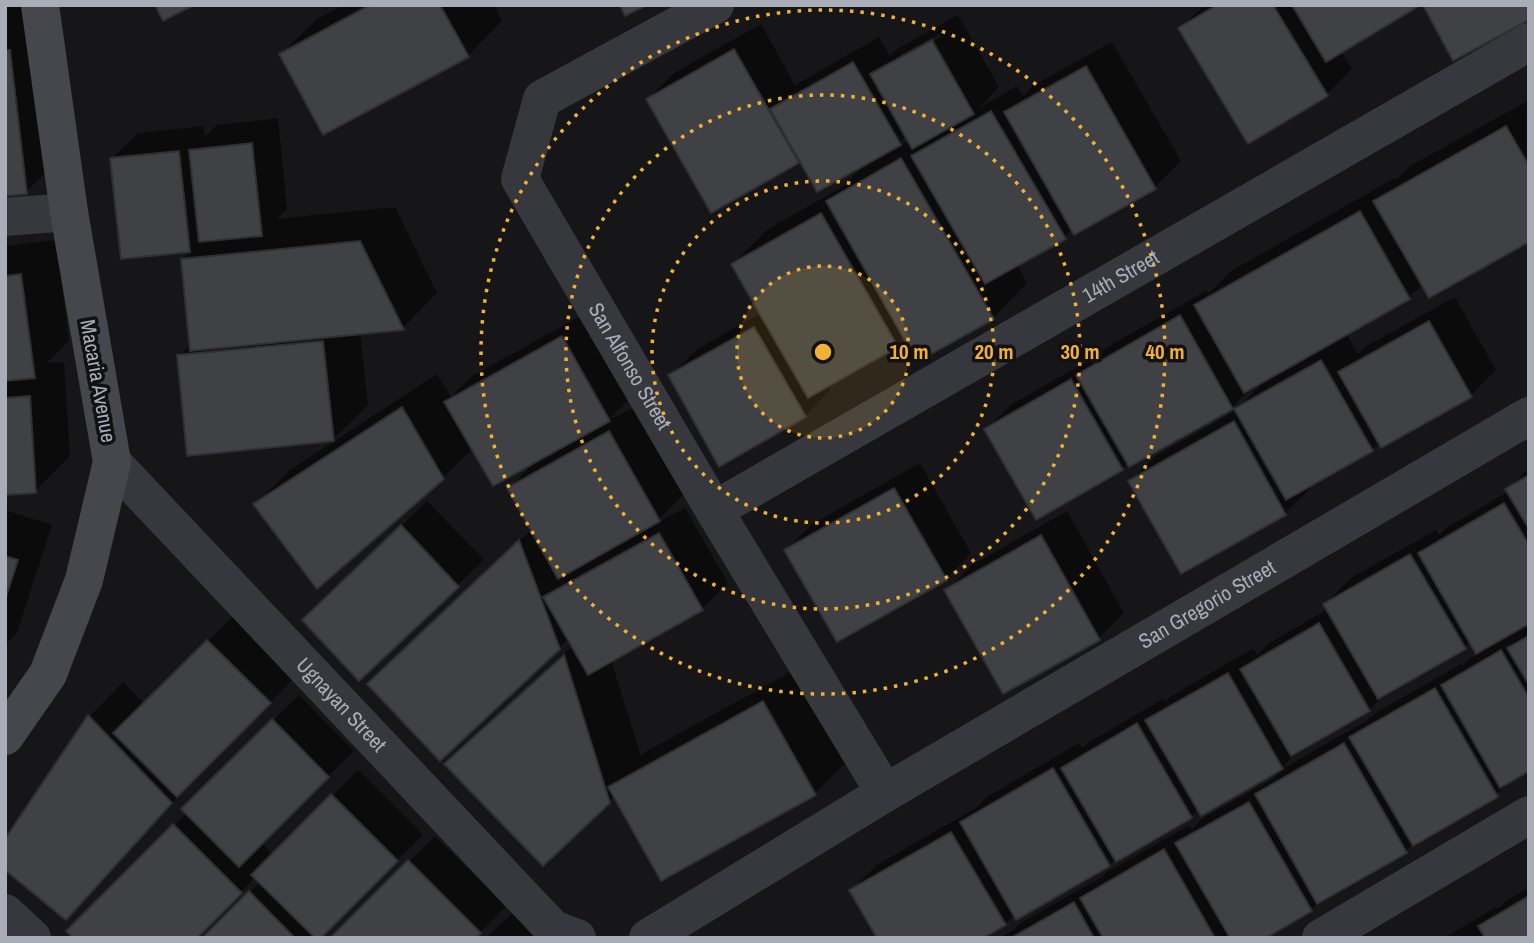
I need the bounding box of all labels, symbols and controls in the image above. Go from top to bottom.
street label: 14th Street [1077,242,1164,310]
street label: San Alfonso Street [582,297,679,435]
street label: Macaria Avenue [73,317,124,445]
text: 10 m [889,337,929,366]
text: 20 m [974,337,1014,366]
text: 30 m [1060,337,1100,366]
text: 40 m [1145,337,1185,366]
centre of rings [811,340,835,364]
street label: San Gregorio Street [1133,552,1281,656]
street label: Ugnayan Street [290,651,393,758]

